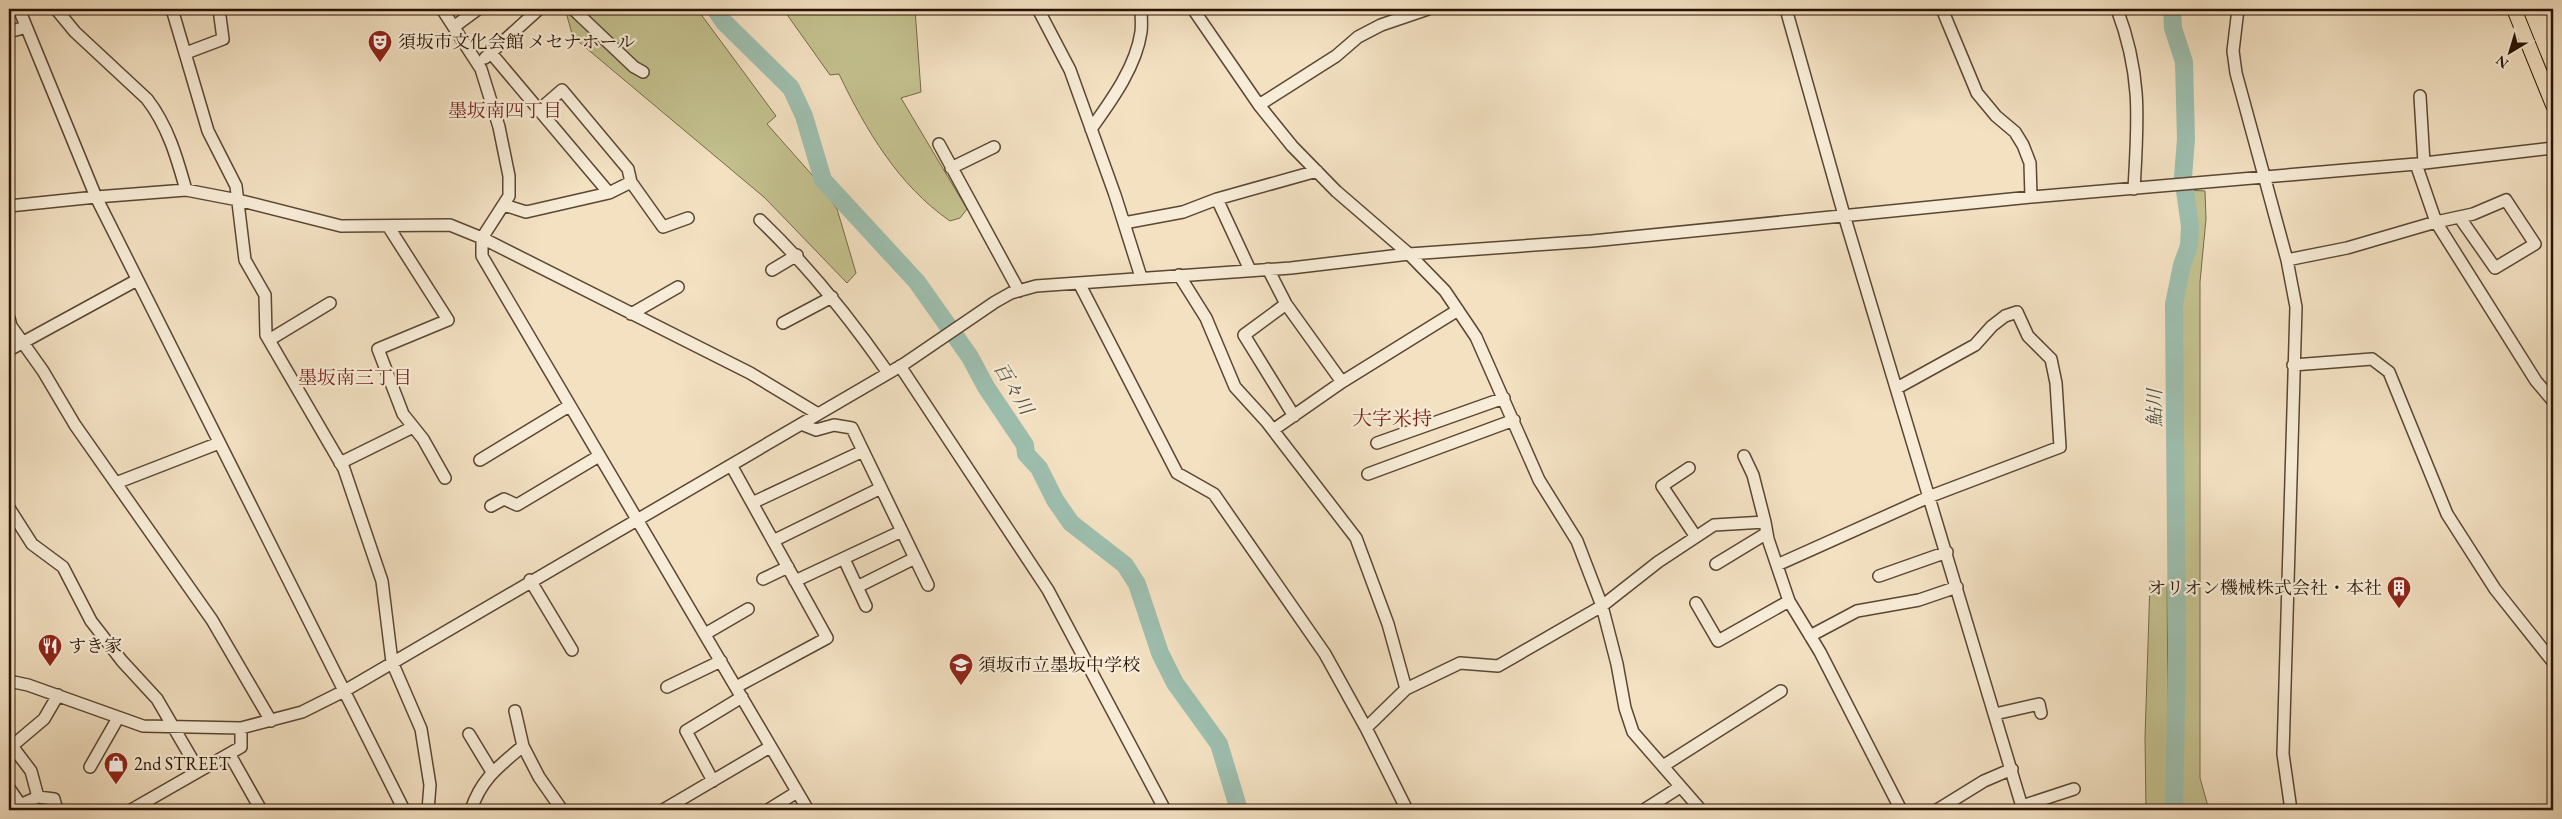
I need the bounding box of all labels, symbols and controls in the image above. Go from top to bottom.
north arrow [2484,28,2534,78]
theatre icon: 須坂市文化会館 メセナホール [367,29,393,63]
place label: 須坂市文化会館 メセナホール [398,30,635,53]
text: N [2491,51,2512,73]
district label: 墨坂南四丁目 [448,98,562,123]
water label: 百々川 [988,357,1040,421]
district label: 墨坂南三丁目 [298,365,412,390]
water label: 鮎川 [2142,387,2167,427]
district label: 大字米持 [1352,405,1432,431]
building icon: オリオン機械株式会社・本社 [2386,575,2412,609]
place label: オリオン機械株式会社・本社 [2148,576,2382,599]
restaurant icon: すき家 [37,633,63,667]
place label: すき家 [68,634,122,657]
school or university icon: 須坂市立墨坂中学校 [948,652,974,686]
place label: 須坂市立墨坂中学校 [978,653,1140,676]
shop icon: 2nd STREET [103,751,129,785]
place label: 2nd STREET [134,752,231,775]

